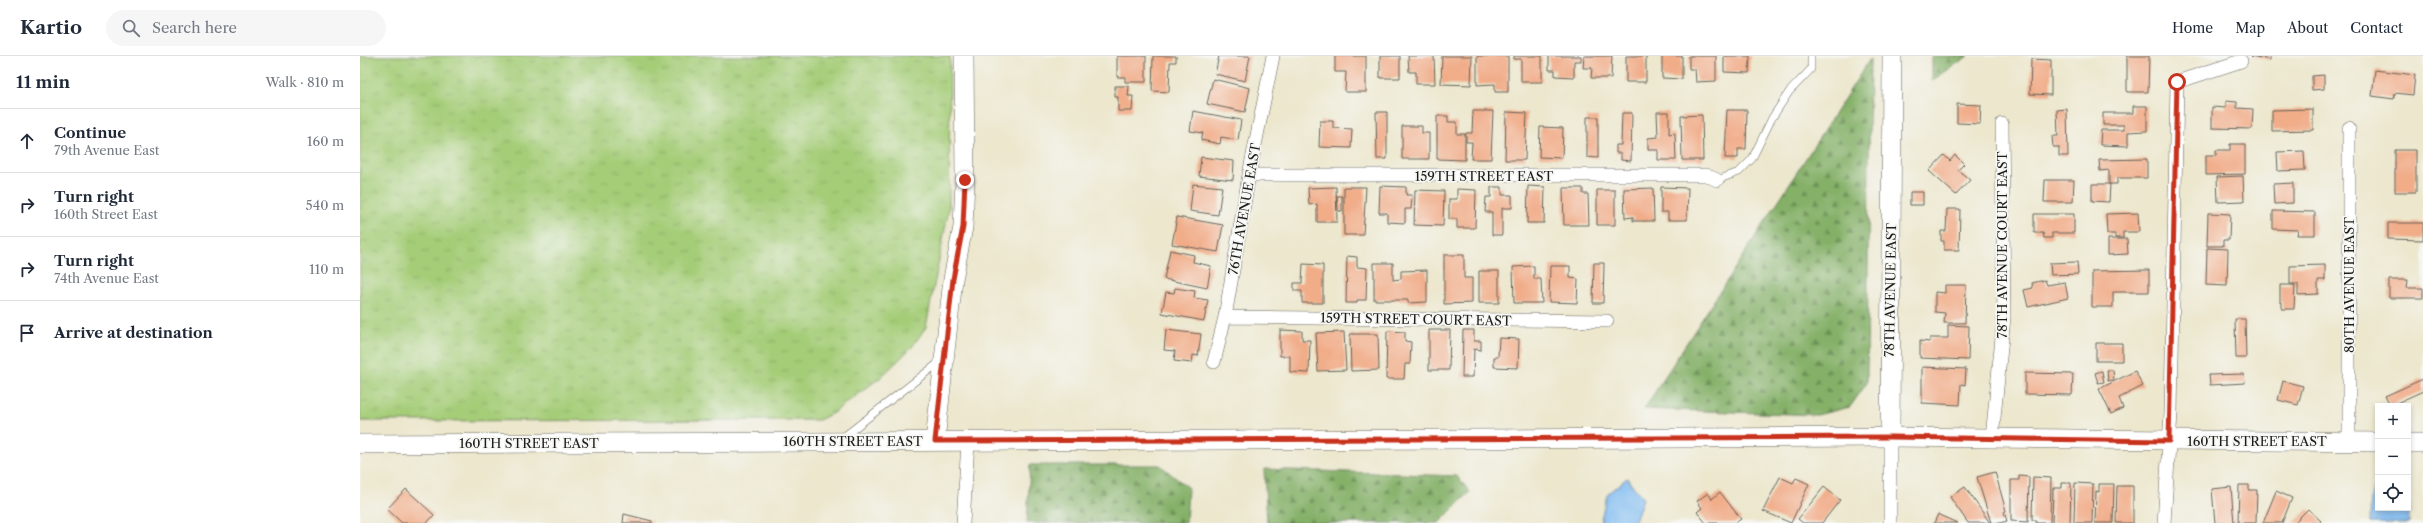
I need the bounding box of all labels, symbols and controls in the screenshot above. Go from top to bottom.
search box [106,10,386,46]
text: Kartio [20,16,82,39]
icon: search [120,17,142,39]
text: Search here [152,18,237,37]
text: Home [2172,19,2213,37]
text: Map [2235,19,2265,37]
text: About [2287,19,2328,37]
text: Contact [2350,19,2403,37]
text: 11 min [16,72,70,92]
route start [2168,73,2186,91]
text: Walk · 810 m [265,74,344,90]
text: Continue [54,123,126,142]
icon: ahead [16,130,38,152]
text: 160 m [307,133,344,149]
text: 79th Avenue East [54,142,159,158]
street label: 76TH AVENUE EAST [1225,142,1264,276]
street label: 78TH AVENUE COURT EAST [1994,151,2010,339]
street label: 159TH STREET EAST [1415,168,1553,184]
route end [956,171,974,189]
text: Turn right [54,187,134,206]
icon: right [16,194,38,216]
text: 540 m [306,197,344,213]
text: 160th Street East [54,206,158,222]
street label: 80TH AVENUE EAST [2341,217,2357,353]
street label: 78TH AVENUE EAST [1881,223,1899,357]
text: Turn right [54,251,134,270]
icon: right [16,258,38,280]
text: 110 m [309,261,344,277]
text: 74th Avenue East [54,270,159,286]
street label: 159TH STREET COURT EAST [1320,309,1512,329]
icon: arrive [16,322,38,344]
text: Arrive at destination [54,323,213,342]
map controls [2375,403,2411,511]
button: + [2375,403,2411,439]
street label: 160TH STREET EAST [783,433,923,449]
street label: 160TH STREET EAST [2187,433,2327,449]
street label: 160TH STREET EAST [459,435,599,451]
button: − [2375,439,2411,475]
button: locate [2375,475,2411,511]

